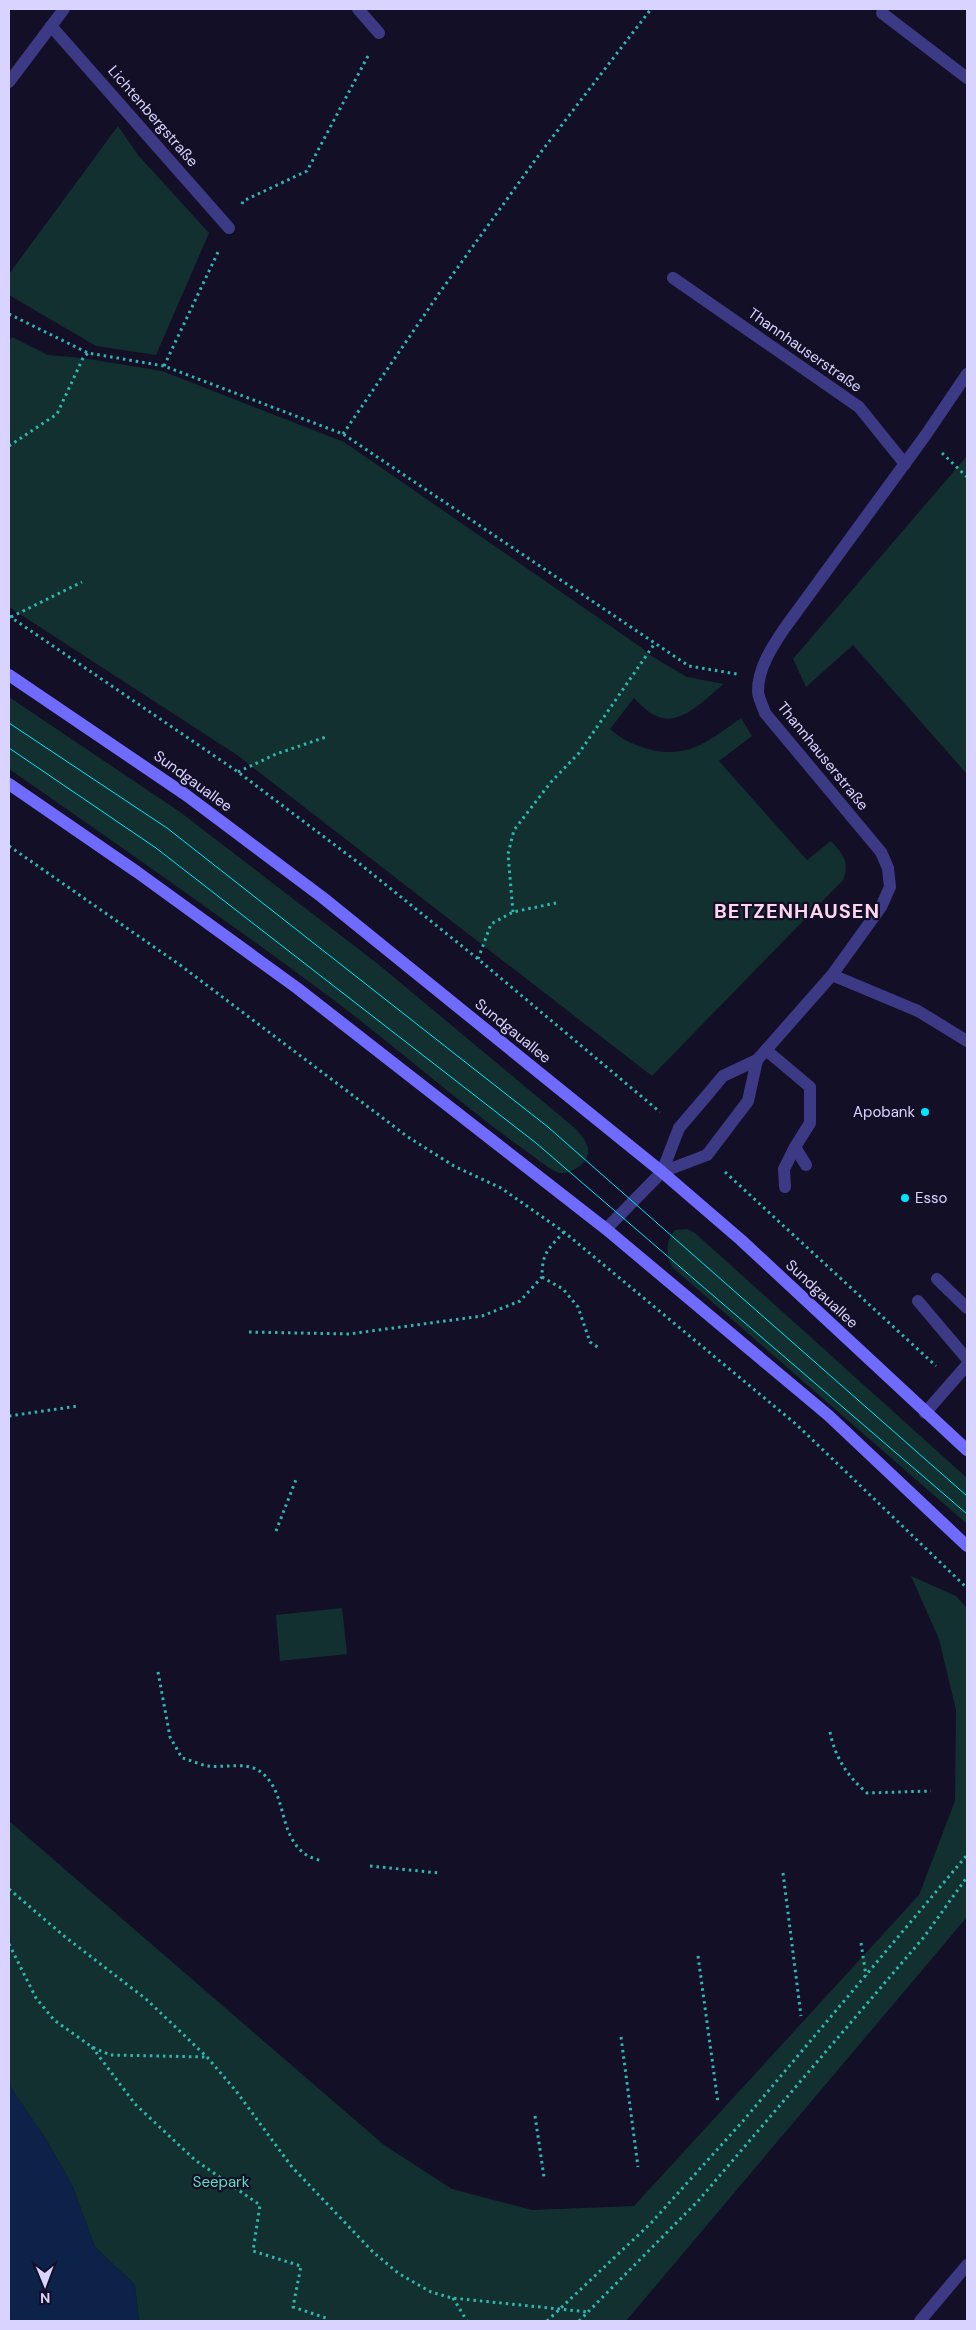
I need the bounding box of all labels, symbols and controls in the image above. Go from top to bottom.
street label: Lichtenbergstraße [103,61,203,171]
street label: Thannhauserstraße [744,303,866,397]
street label: Thannhauserstraße [773,697,873,815]
street label: Sundgauallee [150,746,236,816]
district label: BETZENHAUSEN [714,898,880,924]
street label: Sundgauallee [471,994,555,1068]
place label: Apobank [853,1102,915,1122]
marker: Apobank [919,1106,931,1118]
place label: Esso [915,1188,948,1208]
marker: Esso [899,1192,911,1204]
street label: Sundgauallee [781,1255,863,1333]
park label: Seepark [193,2172,250,2192]
north arrow [20,2260,70,2310]
text: N [40,2289,50,2307]

